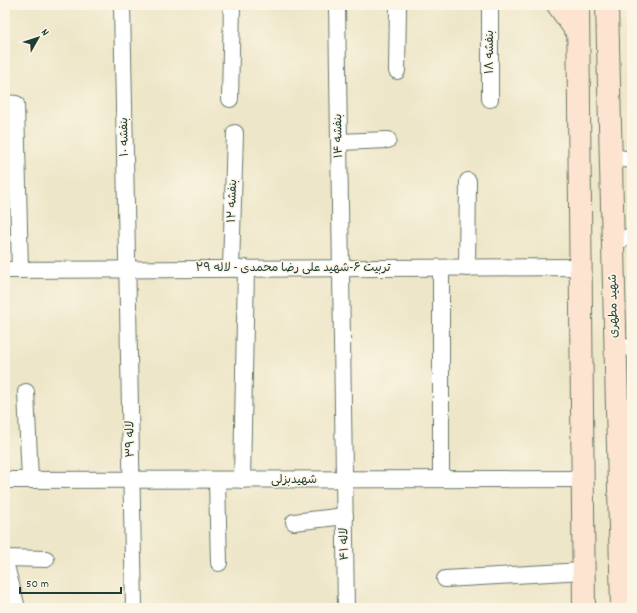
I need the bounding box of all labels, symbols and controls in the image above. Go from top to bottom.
north arrow [18,18,58,58]
text: N [36,26,52,41]
street label: بنفشه ۱۸ [482,30,499,74]
street label: بنفشه ۱۴ [330,113,348,159]
street label: بنفشه ۱۰ [116,117,134,157]
street label: بنفشه ۱۲ [224,179,242,223]
street label: تربیت ۶-شهید علی رضا محمدی - لاله ۲۹ [195,260,391,277]
street label: شهید مطهری [605,274,623,338]
street label: لاله ۳۹ [122,420,140,458]
street label: شهیدبزلی [271,472,317,489]
street label: لاله ۴۱ [336,527,354,561]
scale bar [20,569,121,595]
text: 50 m [26,576,49,593]

